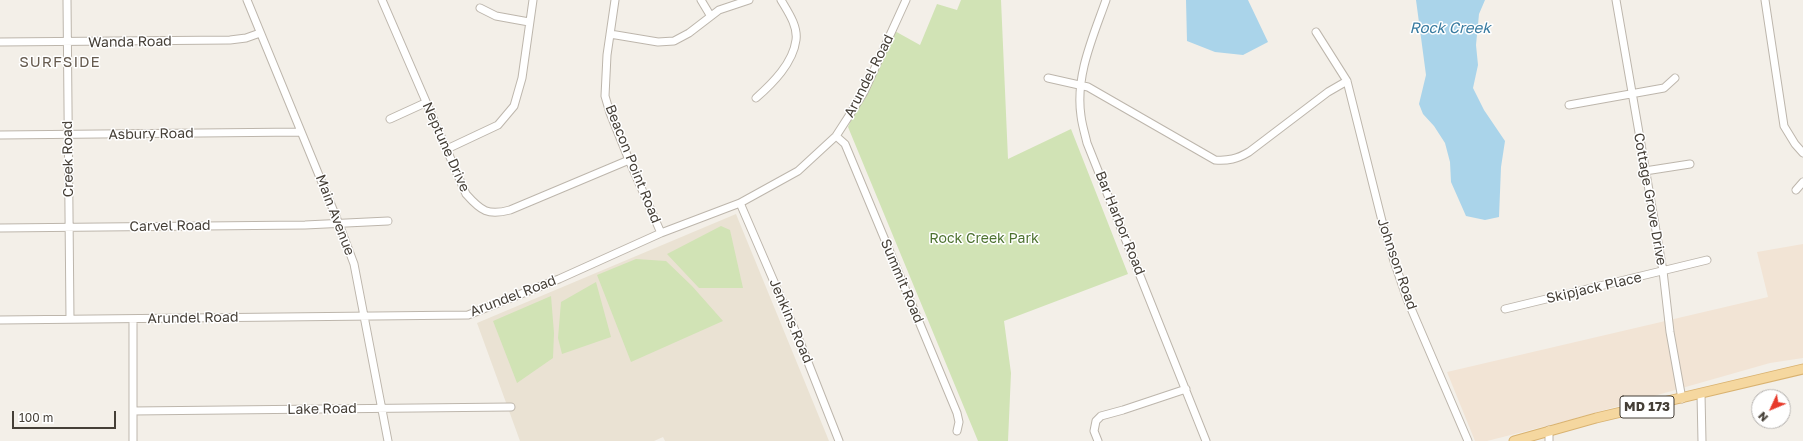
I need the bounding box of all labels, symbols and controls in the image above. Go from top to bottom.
water label: Rock Creek [1409,19,1491,37]
street label: Arundel Road [841,32,897,120]
street label: Wanda Road [88,33,172,51]
district label: SURFSIDE [19,53,101,71]
street label: Neptune Drive [419,100,473,194]
street label: Beacon Point Road [601,102,665,226]
street label: Creek Road [59,120,77,198]
street label: Asbury Road [108,125,194,143]
street label: Cottage Grove Drive [1630,131,1670,267]
street label: Bar Harbor Road [1092,169,1148,277]
street label: Main Avenue [312,172,358,258]
street label: Johnson Road [1373,216,1421,312]
street label: Carvel Road [129,217,211,235]
park label: Rock Creek Park [929,231,1039,247]
street label: Summit Road [877,237,927,325]
street label: Skipjack Place [1545,269,1643,307]
street label: Arundel Road [468,272,558,320]
street label: Jenkins Road [766,276,816,366]
street label: Arundel Road [147,309,239,327]
north arrow [1751,389,1791,429]
road number: MD 173 [1620,396,1674,418]
street label: Lake Road [287,400,357,418]
scale bar [14,403,118,429]
text: N [1755,409,1770,425]
text: 100 m [19,410,53,425]

